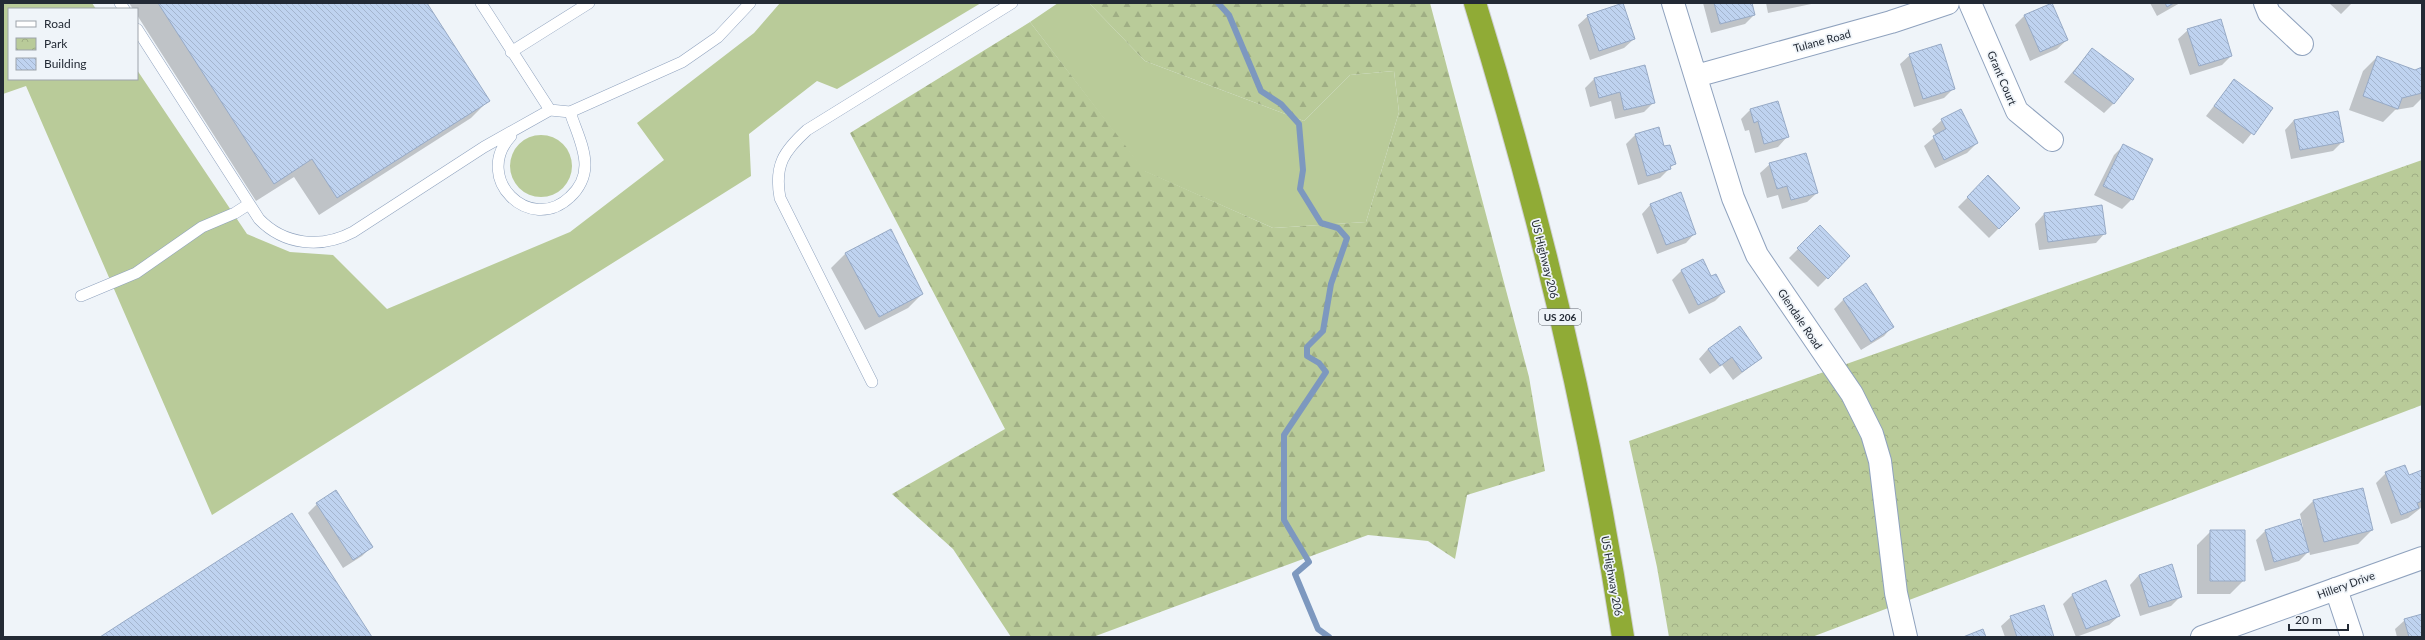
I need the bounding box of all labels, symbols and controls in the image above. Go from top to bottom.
legend [8,8,138,80]
text: Road [44,16,71,31]
street label: Tulane Road [1792,27,1852,54]
text: Park [44,36,68,51]
street label: Grant Court [1985,49,2020,107]
text: Building [44,56,87,71]
street label: US Highway 206 [1529,218,1562,300]
street label: Glendale Road [1776,286,1825,351]
road number: US 206 [1539,309,1581,325]
street label: US Highway 206 [1599,535,1626,617]
street label: Hillery Drive [2315,568,2377,601]
scale bar [2289,606,2348,632]
text: 20 m [2295,612,2322,627]

